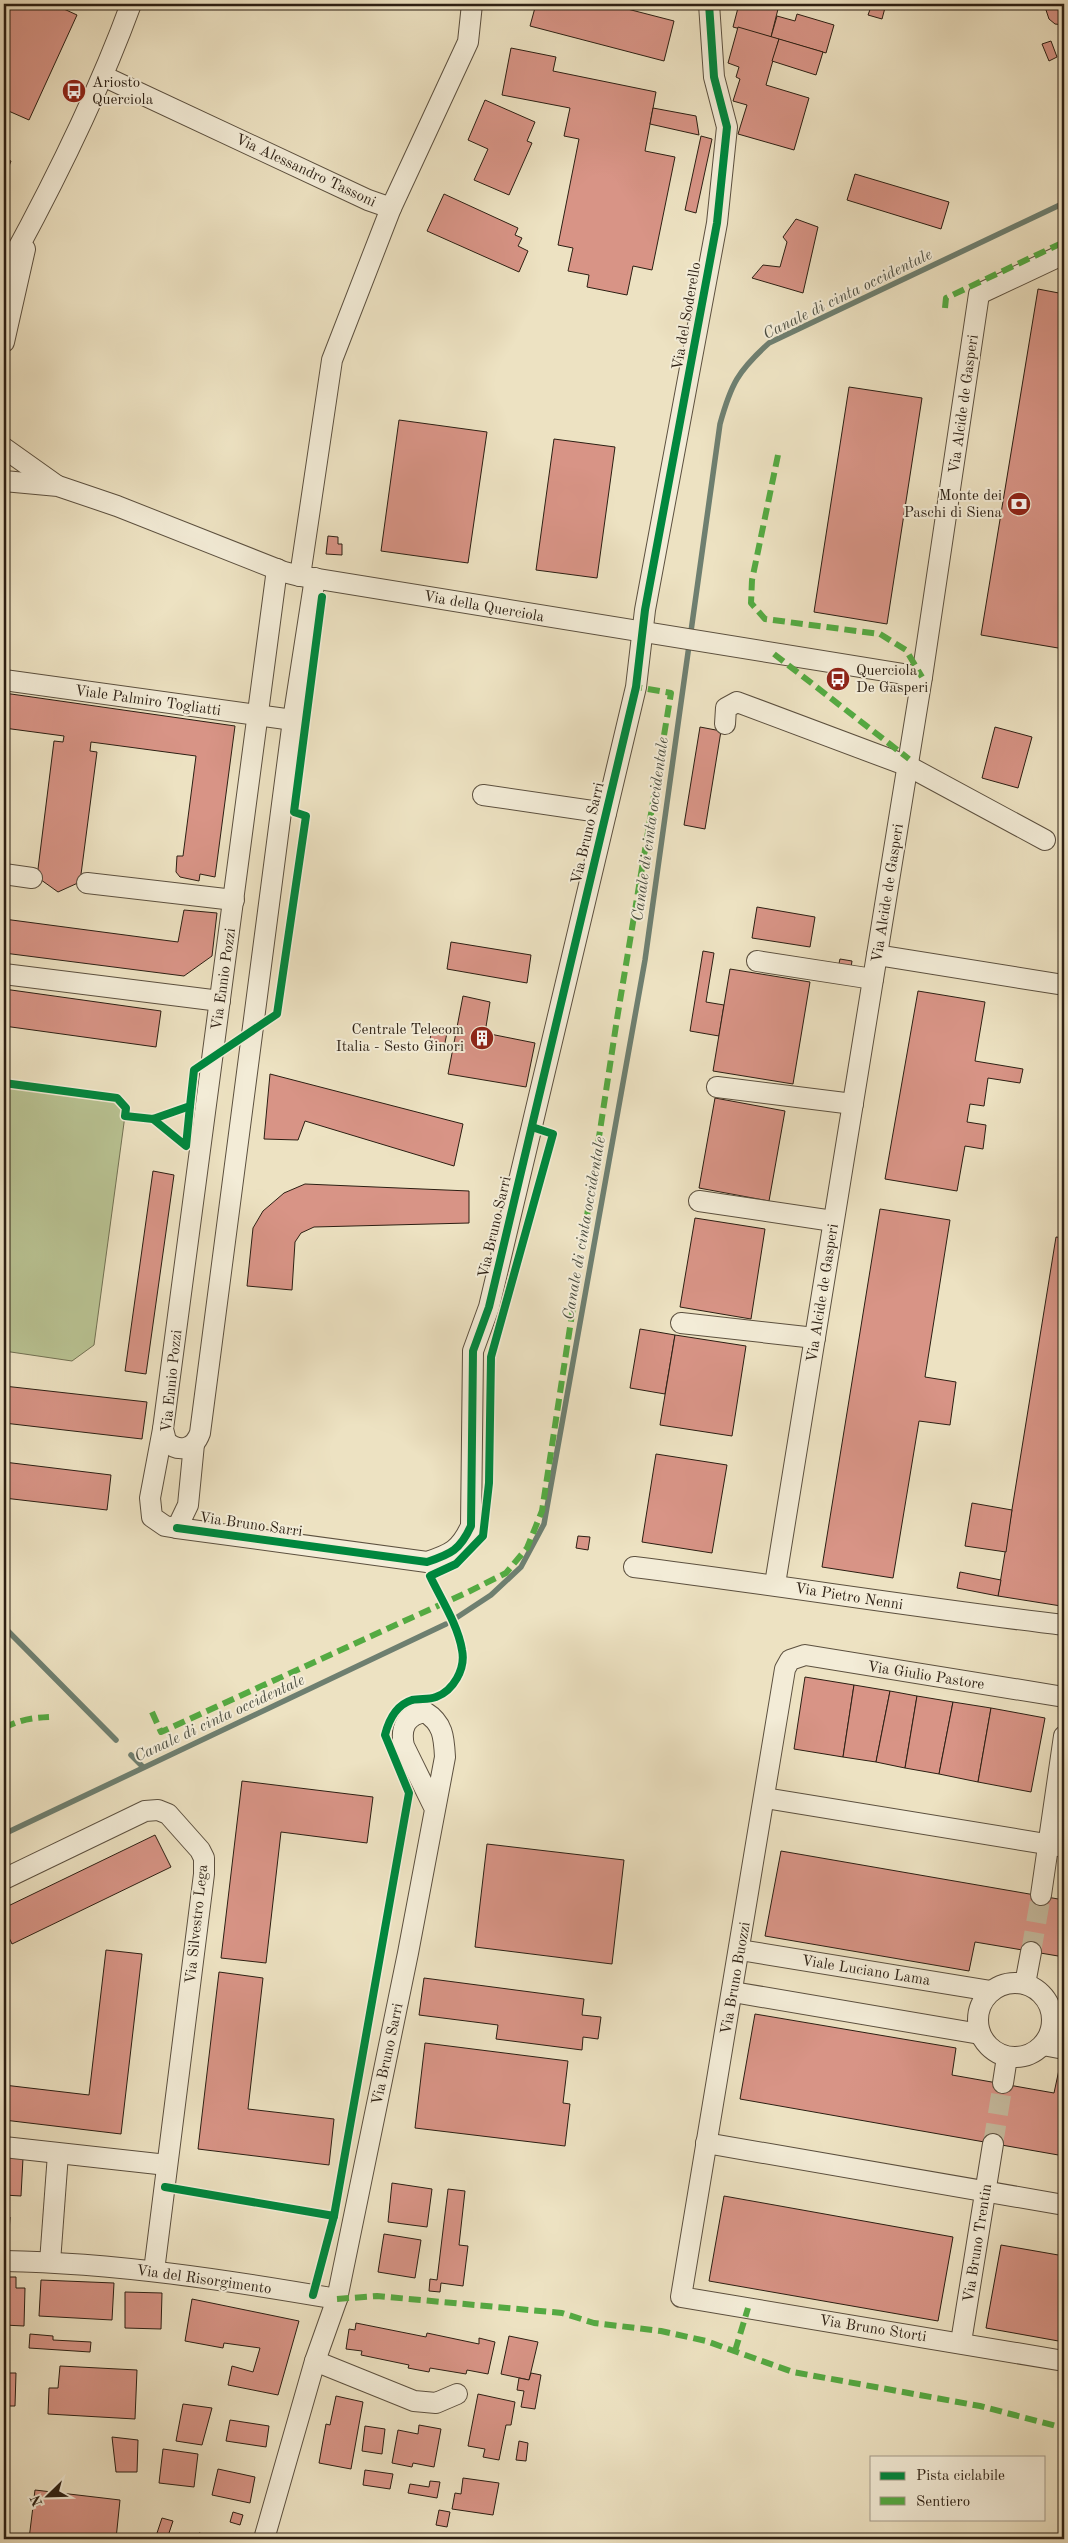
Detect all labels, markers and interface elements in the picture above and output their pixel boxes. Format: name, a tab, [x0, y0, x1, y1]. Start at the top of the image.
place label: Ariosto Querciola	[92, 76, 154, 108]
bus stop icon: Ariosto Querciola	[61, 78, 87, 104]
street label: Via Alessandro Tassoni	[233, 132, 378, 211]
water label: Canale di cinta occidentale	[761, 247, 935, 343]
street label: Via del Soderello	[671, 261, 704, 372]
street label: Via Alcide de Gasperi	[947, 334, 982, 475]
place label: Monte dei Paschi di Siena	[904, 489, 1003, 521]
bank icon: Monte dei Paschi di Siena	[1006, 491, 1032, 517]
street label: Via della Querciola	[422, 589, 546, 626]
place label: Querciola De Gasperi	[856, 664, 928, 696]
bus stop icon: Querciola De Gasperi	[825, 666, 851, 692]
street label: Viale Palmiro Togliatti	[74, 684, 222, 719]
water label: Canale di cinta occidentale	[630, 736, 672, 922]
street label: Via Bruno Sarri	[569, 781, 607, 886]
street label: Via Alcide de Gasperi	[870, 823, 907, 964]
street label: Via Ennio Pozzi	[210, 927, 239, 1031]
place label: Centrale Telecom Italia - Sesto Ginori	[336, 1023, 464, 1055]
building icon: Centrale Telecom Italia - Sesto Ginori	[469, 1025, 495, 1051]
water label: Canale di cinta occidentale	[561, 1135, 609, 1321]
street label: Via Bruno Sarri	[476, 1175, 514, 1280]
street label: Via Alcide de Gasperi	[805, 1223, 842, 1364]
street label: Via Ennio Pozzi	[160, 1329, 185, 1433]
street label: Via Bruno Sarri	[198, 1511, 303, 1540]
street label: Via Pietro Nenni	[794, 1582, 904, 1613]
street label: Via Giulio Pastore	[866, 1660, 985, 1693]
water label: Canale di cinta occidentale	[132, 1672, 308, 1765]
street label: Via Silvestro Lega	[184, 1863, 211, 1985]
street label: Via Bruno Buozzi	[719, 1921, 754, 2036]
street label: Viale Luciano Lama	[800, 1954, 932, 1989]
street label: Via Bruno Sarri	[370, 2002, 407, 2107]
street label: Via Bruno Trentin	[962, 2183, 995, 2304]
street label: Via del Risorgimento	[135, 2264, 272, 2297]
street label: Via Bruno Storti	[818, 2314, 927, 2345]
legend	[870, 2456, 1046, 2520]
text: Pista ciclabile	[916, 2469, 1005, 2484]
north arrow	[22, 2470, 72, 2520]
text: N	[28, 2493, 45, 2508]
text: Sentiero	[916, 2495, 970, 2510]

